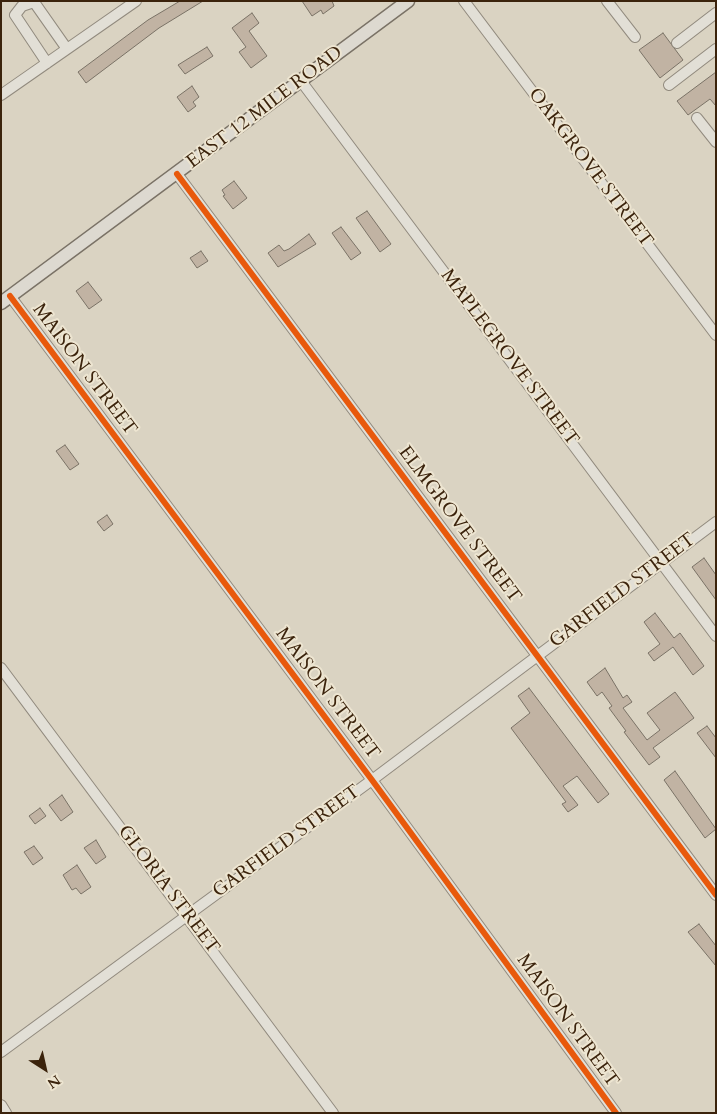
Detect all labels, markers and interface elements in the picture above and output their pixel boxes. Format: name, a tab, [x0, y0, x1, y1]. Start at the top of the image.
street label: EAST 12 MILE ROAD	[182, 42, 348, 174]
street label: OAKGROVE STREET	[523, 84, 657, 252]
street label: MAPLEGROVE STREET	[435, 265, 583, 451]
street label: MAISON STREET	[27, 300, 141, 440]
street label: ELMGROVE STREET	[393, 442, 525, 608]
street label: GARFIELD STREET	[546, 529, 700, 653]
street label: MAISON STREET	[270, 624, 384, 764]
street label: GARFIELD STREET	[209, 781, 365, 903]
street label: GLORIA STREET	[112, 821, 224, 959]
street label: MAISON STREET	[511, 950, 623, 1092]
north arrow	[20, 1044, 70, 1094]
text: N	[43, 1070, 64, 1093]

